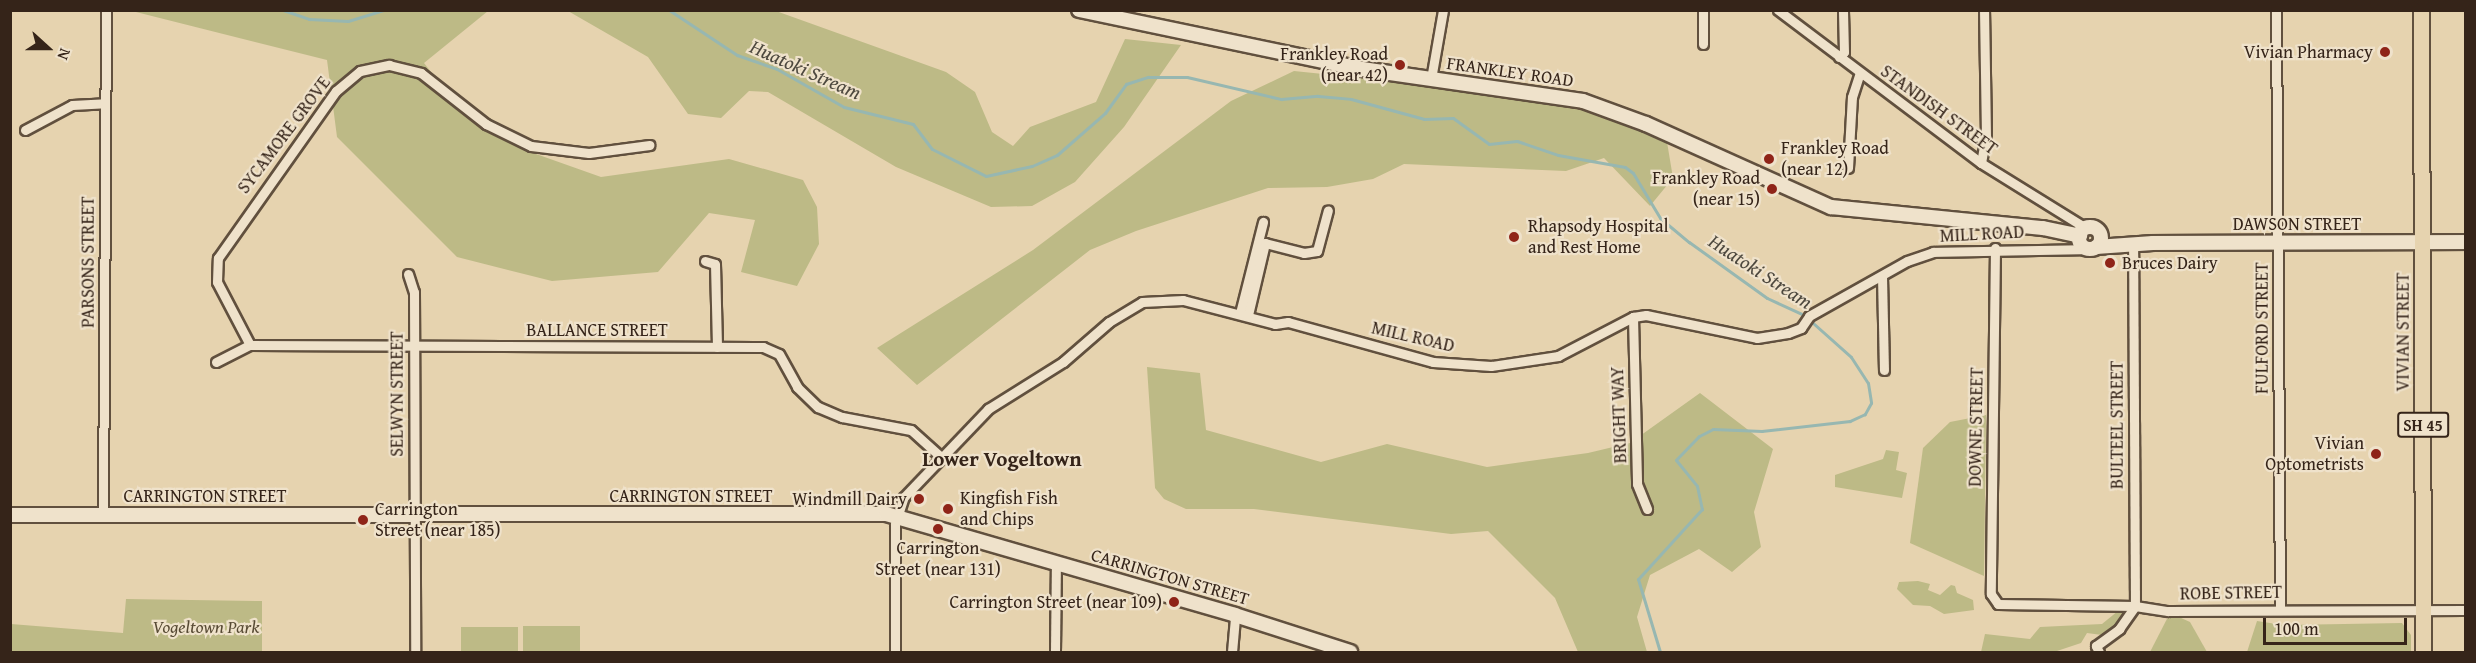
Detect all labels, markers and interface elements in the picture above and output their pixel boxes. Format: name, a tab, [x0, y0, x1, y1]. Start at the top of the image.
north arrow	[18, 18, 78, 78]
water label: Huatoki Stream	[747, 34, 865, 104]
place label: Vivian Pharmacy	[2244, 41, 2373, 63]
place label: Frankley Road (near 42)	[1280, 44, 1388, 86]
text: N	[52, 45, 78, 64]
marker: Vivian Pharmacy	[2378, 45, 2392, 59]
street label: FRANKLEY ROAD	[1445, 52, 1575, 92]
marker: Frankley Road (near 42)	[1393, 58, 1407, 72]
street label: STANDISH STREET	[1876, 60, 2002, 160]
street label: SYCAMORE GROVE	[233, 72, 335, 198]
place label: Frankley Road (near 12)	[1781, 138, 1889, 180]
marker: Frankley Road (near 12)	[1762, 152, 1776, 166]
place label: Frankley Road (near 15)	[1652, 168, 1760, 210]
marker: Frankley Road (near 15)	[1765, 182, 1779, 196]
street label: PARSONS STREET	[77, 196, 99, 328]
street label: DAWSON STREET	[2233, 213, 2361, 235]
place label: Rhapsody Hospital and Rest Home	[1528, 216, 1669, 258]
street label: MILL ROAD	[1939, 221, 2025, 247]
marker: Rhapsody Hospital and Rest Home	[1505, 228, 1523, 246]
water label: Huatoki Stream	[1704, 228, 1818, 314]
place label: Bruces Dairy	[2122, 252, 2218, 274]
marker: Bruces Dairy	[2103, 256, 2117, 270]
street label: FULFORD STREET	[2251, 262, 2273, 394]
street label: VIVIAN STREET	[2392, 273, 2414, 391]
street label: MILL ROAD	[1369, 317, 1457, 357]
street label: BALLANCE STREET	[526, 319, 668, 341]
street label: SELWYN STREET	[386, 331, 408, 457]
street label: BULTEEL STREET	[2106, 361, 2128, 489]
street label: BRIGHT WAY	[1607, 366, 1631, 464]
street label: DOWNE STREET	[1964, 367, 1988, 487]
road number: SH 45	[2396, 412, 2450, 438]
place label: Vivian Optometrists	[2265, 433, 2364, 476]
district label: Lower Vogeltown	[922, 446, 1082, 472]
marker: Vivian Optometrists	[2369, 447, 2383, 461]
street label: CARRINGTON STREET	[123, 485, 287, 507]
street label: CARRINGTON STREET	[609, 485, 773, 507]
place label: Windmill Dairy	[792, 488, 907, 510]
place label: Kingfish Fish and Chips	[960, 488, 1058, 530]
marker: Windmill Dairy	[912, 492, 926, 506]
place label: Carrington Street (near 185)	[375, 499, 501, 542]
marker: Kingfish Fish and Chips	[941, 502, 955, 516]
marker: Carrington Street (near 185)	[356, 513, 370, 527]
marker: Carrington Street (near 131)	[931, 522, 945, 536]
place label: Carrington Street (near 131)	[875, 538, 1001, 580]
street label: CARRINGTON STREET	[1089, 544, 1251, 610]
street label: ROBE STREET	[2180, 581, 2282, 605]
place label: Carrington Street (near 109)	[950, 591, 1162, 613]
marker: Carrington Street (near 109)	[1167, 595, 1181, 609]
scale bar	[2266, 606, 2410, 644]
text: 100 m	[2274, 615, 2319, 642]
park label: Vogeltown Park	[152, 616, 260, 638]

